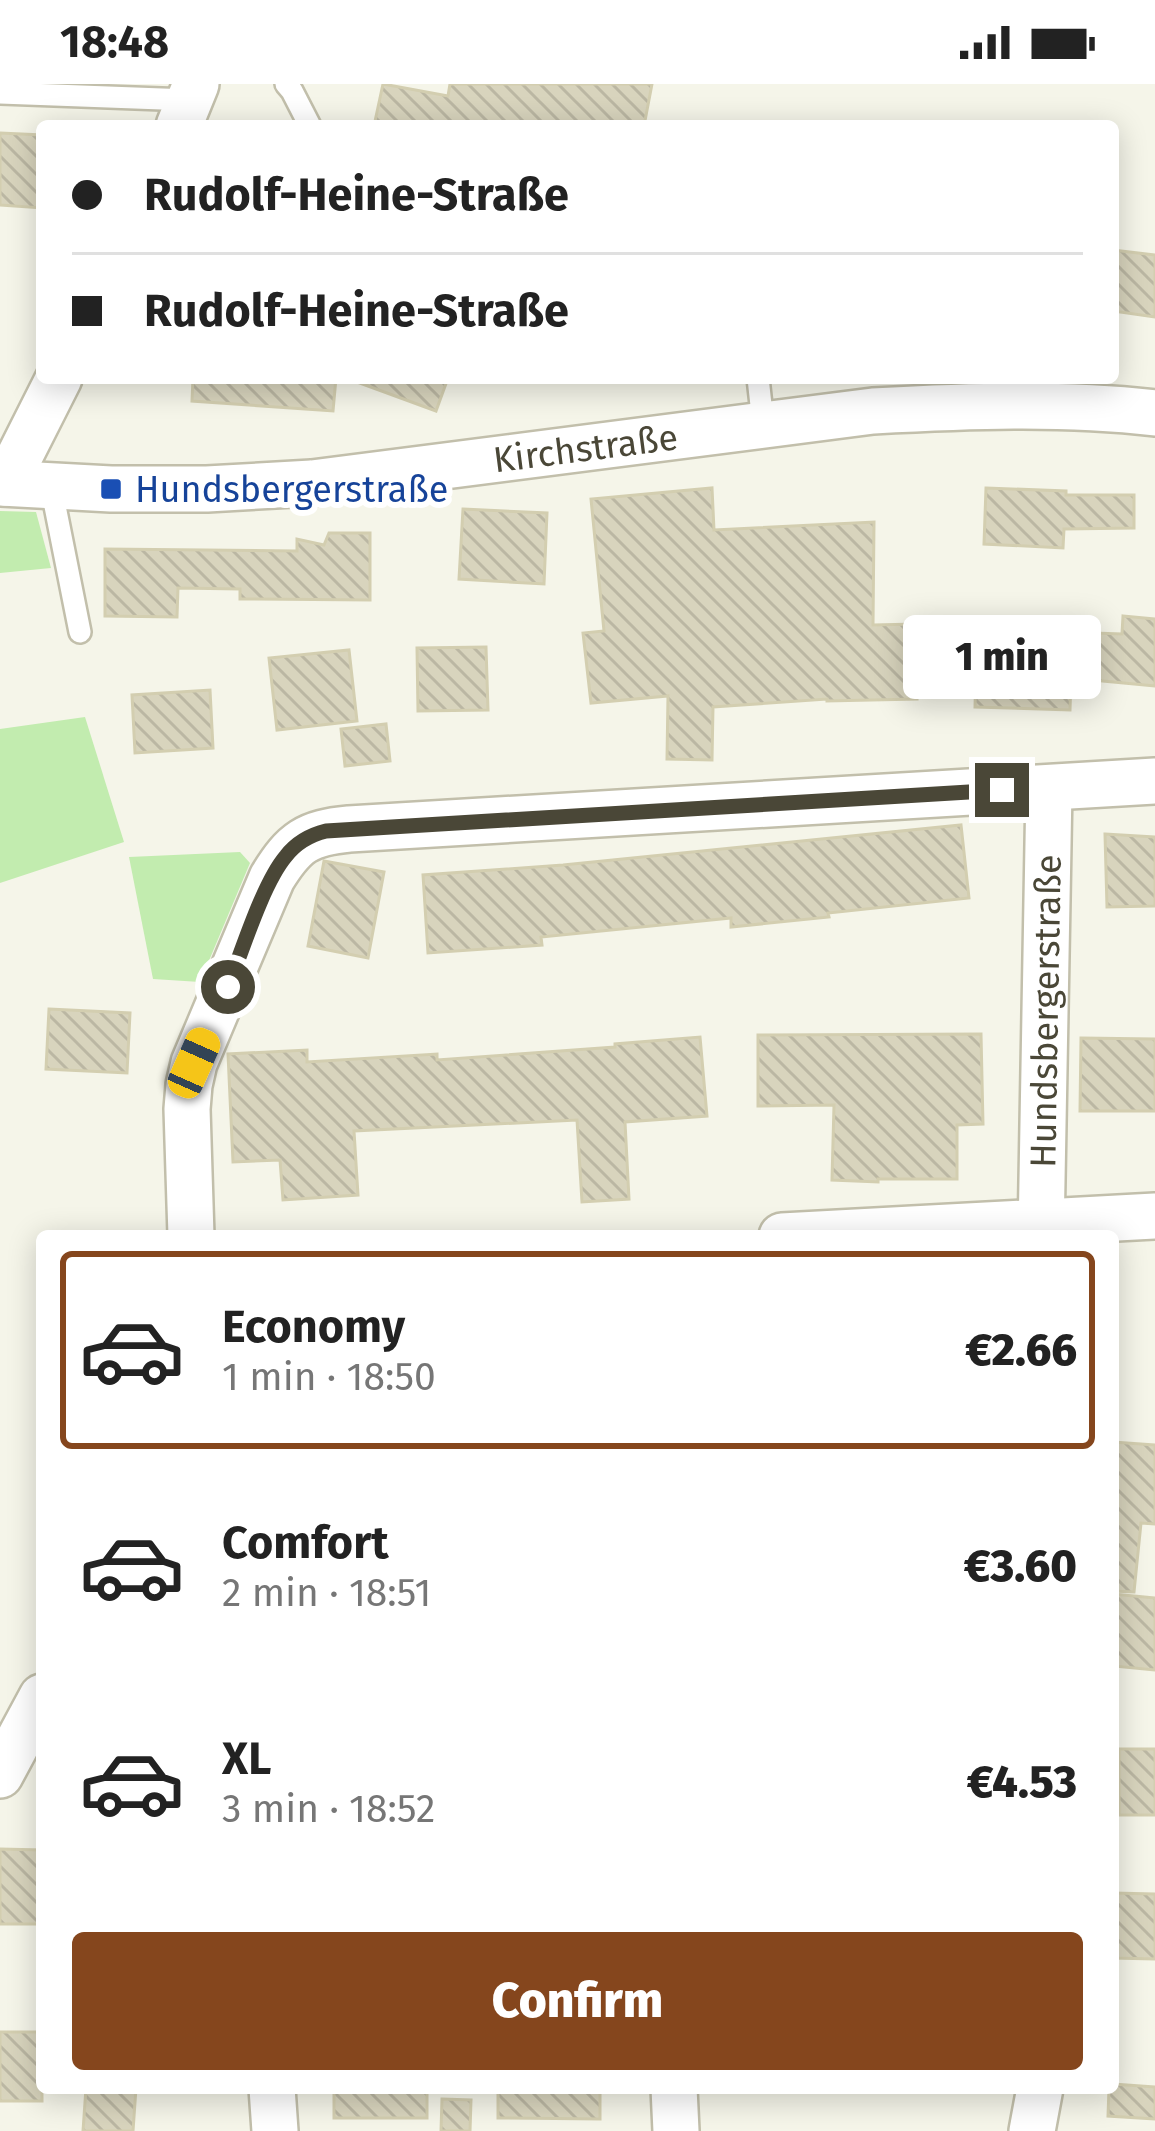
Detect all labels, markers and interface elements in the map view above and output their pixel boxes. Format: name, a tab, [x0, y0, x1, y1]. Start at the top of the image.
text: 18:48	[60, 15, 169, 69]
text: Rudolf-Heine-Straße	[144, 168, 569, 222]
text: Rudolf-Heine-Straße	[144, 284, 569, 338]
street label: Kirchstraße	[491, 415, 680, 483]
place label: Hundsbergerstraße	[135, 468, 448, 512]
marker: Hundsbergerstraße	[98, 476, 124, 502]
callout: 1 min	[903, 616, 1101, 700]
text: 1 min	[955, 634, 1049, 680]
route end	[975, 763, 1029, 817]
street label: Hundsbergerstraße	[1021, 854, 1071, 1168]
route start	[201, 960, 255, 1014]
car	[163, 1023, 225, 1103]
icon: car	[78, 1296, 186, 1404]
text: Economy	[222, 1300, 405, 1354]
text: €2.66	[965, 1323, 1077, 1377]
text: 1 min · 18:50	[222, 1354, 436, 1400]
icon: car	[78, 1512, 186, 1620]
text: Comfort	[222, 1516, 389, 1570]
text: €3.60	[964, 1539, 1077, 1593]
text: 2 min · 18:51	[222, 1570, 431, 1616]
icon: car	[78, 1728, 186, 1836]
text: XL	[222, 1732, 271, 1786]
text: €4.53	[967, 1755, 1077, 1809]
text: 3 min · 18:52	[222, 1786, 435, 1832]
button: Confirm	[72, 1932, 1083, 2070]

